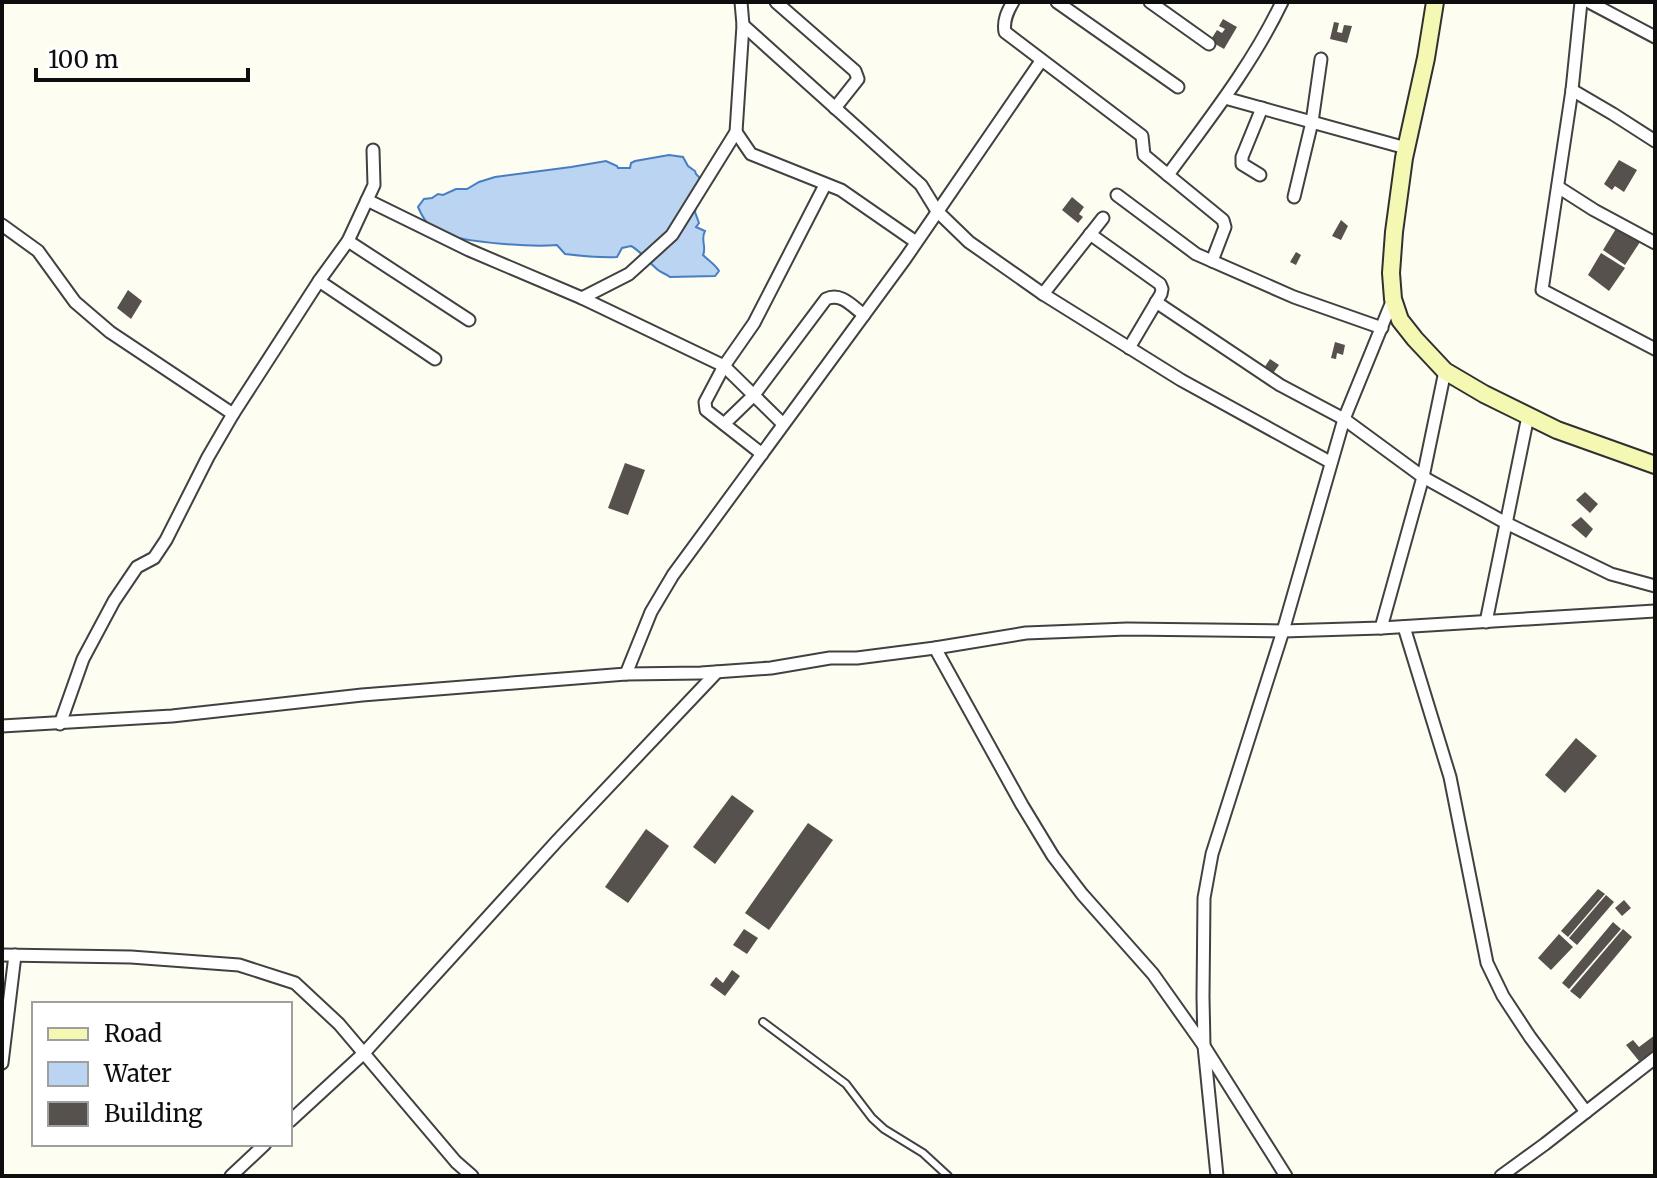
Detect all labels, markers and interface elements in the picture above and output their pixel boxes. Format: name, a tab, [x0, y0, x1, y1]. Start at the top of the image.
scale bar	[36, 32, 248, 82]
text: 100 m	[48, 44, 119, 75]
legend	[32, 1002, 292, 1146]
text: Road	[104, 1018, 162, 1049]
text: Water	[103, 1058, 172, 1089]
text: Building	[104, 1098, 203, 1129]

